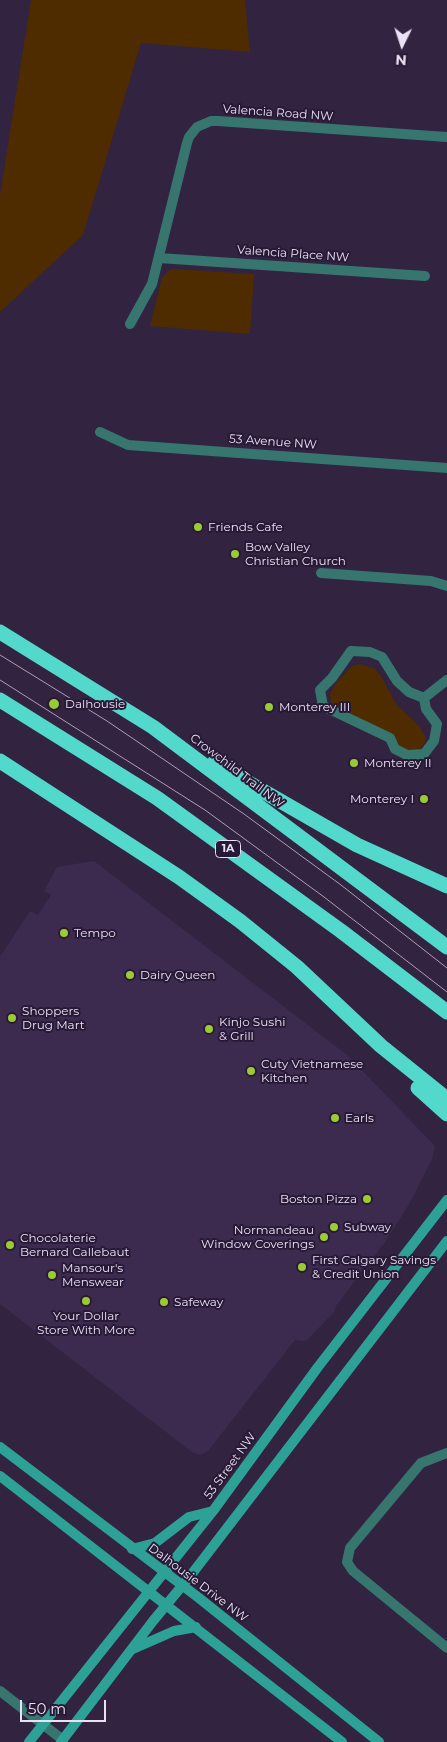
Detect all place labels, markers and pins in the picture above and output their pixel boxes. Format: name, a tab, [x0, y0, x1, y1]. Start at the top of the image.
place label: Friends Cafe	[208, 520, 283, 534]
marker: Friends Cafe	[192, 521, 204, 533]
place label: Bow Valley Christian Church	[245, 540, 346, 568]
marker: Bow Valley Christian Church	[229, 548, 241, 560]
marker: Dalhousie	[47, 697, 61, 711]
place label: Dalhousie	[65, 697, 125, 711]
place label: Monterey III	[279, 700, 350, 714]
marker: Monterey III	[263, 701, 275, 713]
place label: Monterey II	[364, 756, 432, 770]
marker: Monterey II	[348, 757, 360, 769]
place label: Monterey I	[350, 792, 414, 806]
marker: Monterey I	[418, 793, 430, 805]
place label: Tempo	[74, 926, 116, 940]
marker: Tempo	[58, 927, 70, 939]
place label: Dairy Queen	[140, 968, 215, 982]
marker: Dairy Queen	[124, 969, 136, 981]
place label: Shoppers Drug Mart	[22, 1004, 85, 1032]
marker: Shoppers Drug Mart	[6, 1012, 18, 1024]
place label: Kinjo Sushi & Grill	[219, 1015, 285, 1043]
marker: Kinjo Sushi & Grill	[203, 1023, 215, 1035]
place label: Cuty Vietnamese Kitchen	[261, 1057, 363, 1085]
marker: Cuty Vietnamese Kitchen	[245, 1065, 257, 1077]
place label: Earls	[345, 1111, 374, 1125]
marker: Earls	[329, 1112, 341, 1124]
place label: Boston Pizza	[280, 1192, 357, 1206]
marker: Boston Pizza	[361, 1193, 373, 1205]
place label: Subway	[344, 1220, 391, 1234]
marker: Subway	[328, 1221, 340, 1233]
place label: Normandeau Window Coverings	[201, 1223, 314, 1251]
place label: Chocolaterie Bernard Callebaut	[20, 1231, 129, 1259]
marker: Normandeau Window Coverings	[318, 1231, 330, 1243]
marker: Chocolaterie Bernard Callebaut	[4, 1239, 16, 1251]
place label: First Calgary Savings & Credit Union	[312, 1253, 436, 1281]
place label: Mansour's Menswear	[62, 1261, 124, 1289]
marker: First Calgary Savings & Credit Union	[296, 1261, 308, 1273]
marker: Mansour's Menswear	[46, 1269, 58, 1281]
marker: Your Dollar Store With More	[80, 1295, 92, 1307]
place label: Safeway	[174, 1295, 223, 1309]
marker: Safeway	[158, 1296, 170, 1308]
place label: Your Dollar Store With More	[37, 1309, 135, 1337]

